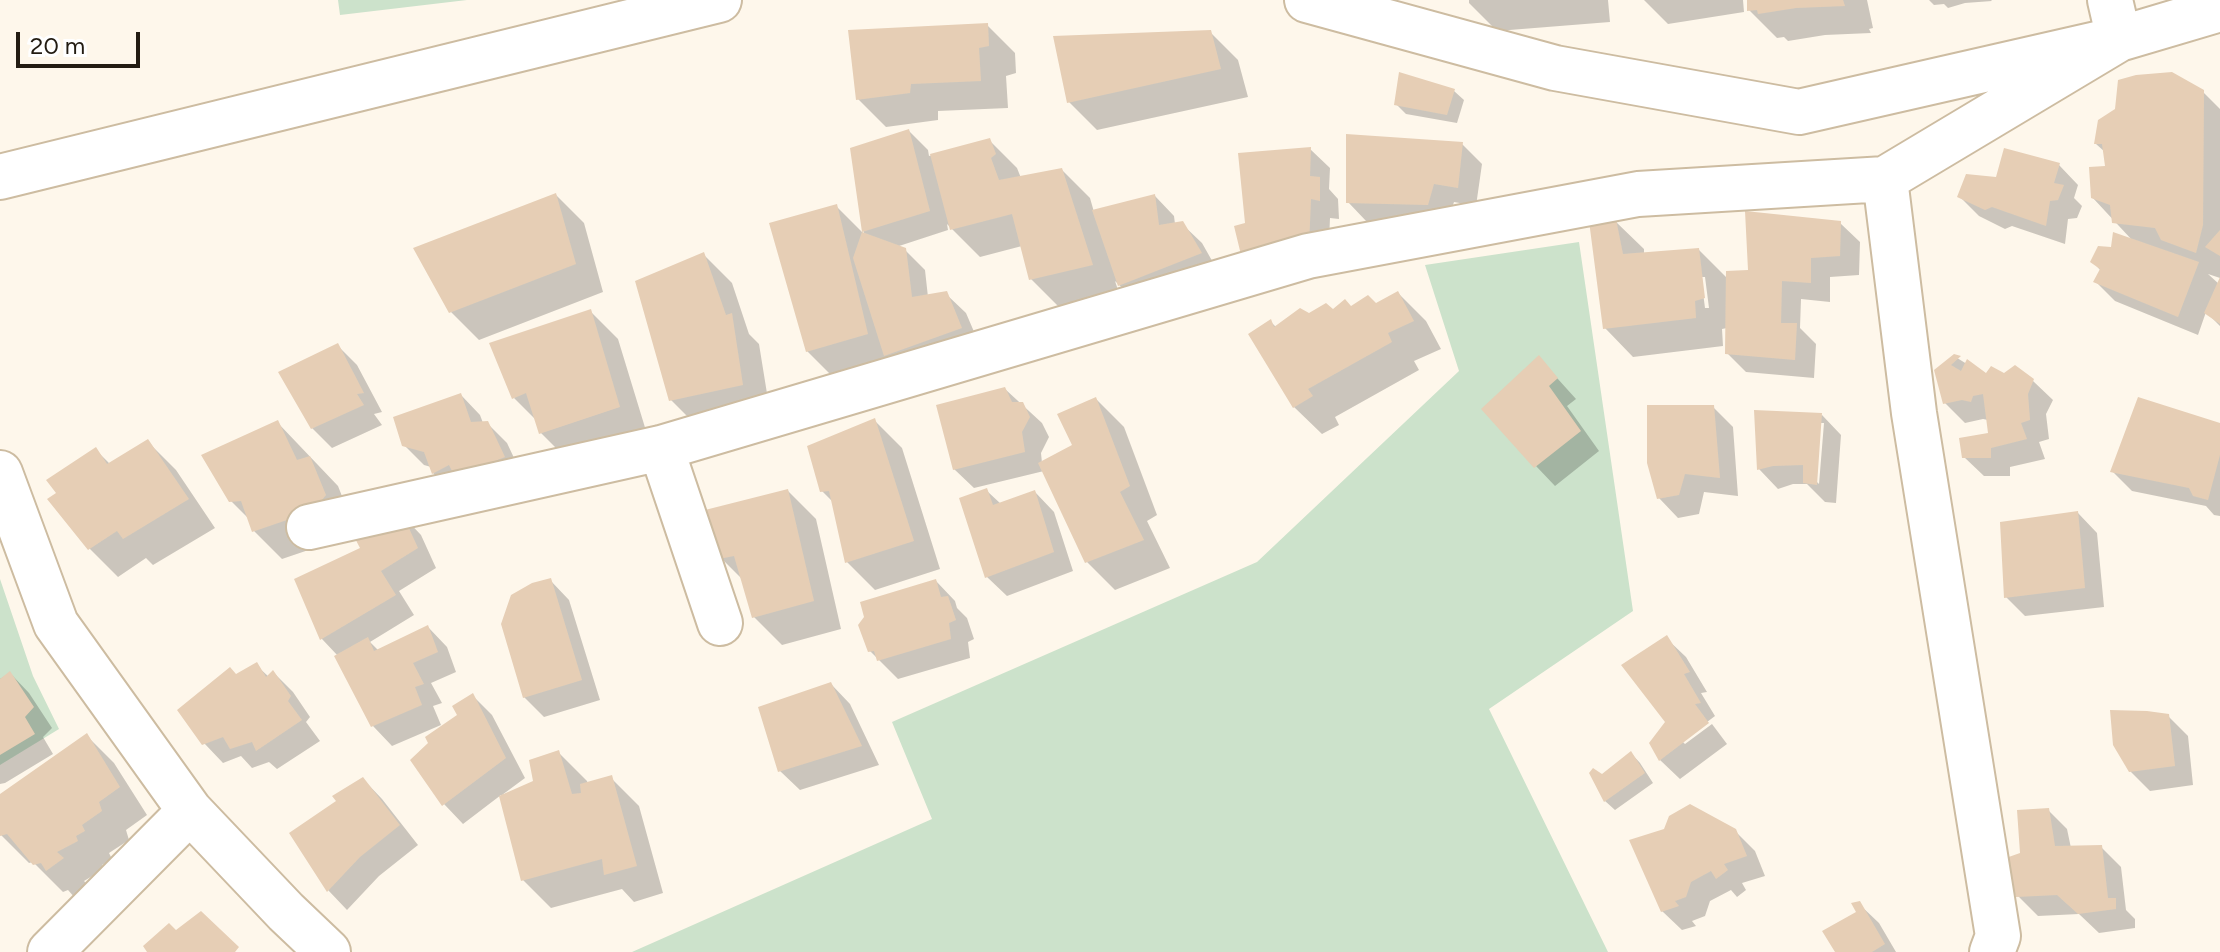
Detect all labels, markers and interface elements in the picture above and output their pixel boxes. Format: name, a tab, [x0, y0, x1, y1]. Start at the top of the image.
scale bar	[20, 16, 144, 66]
text: 20 m	[30, 31, 85, 60]

